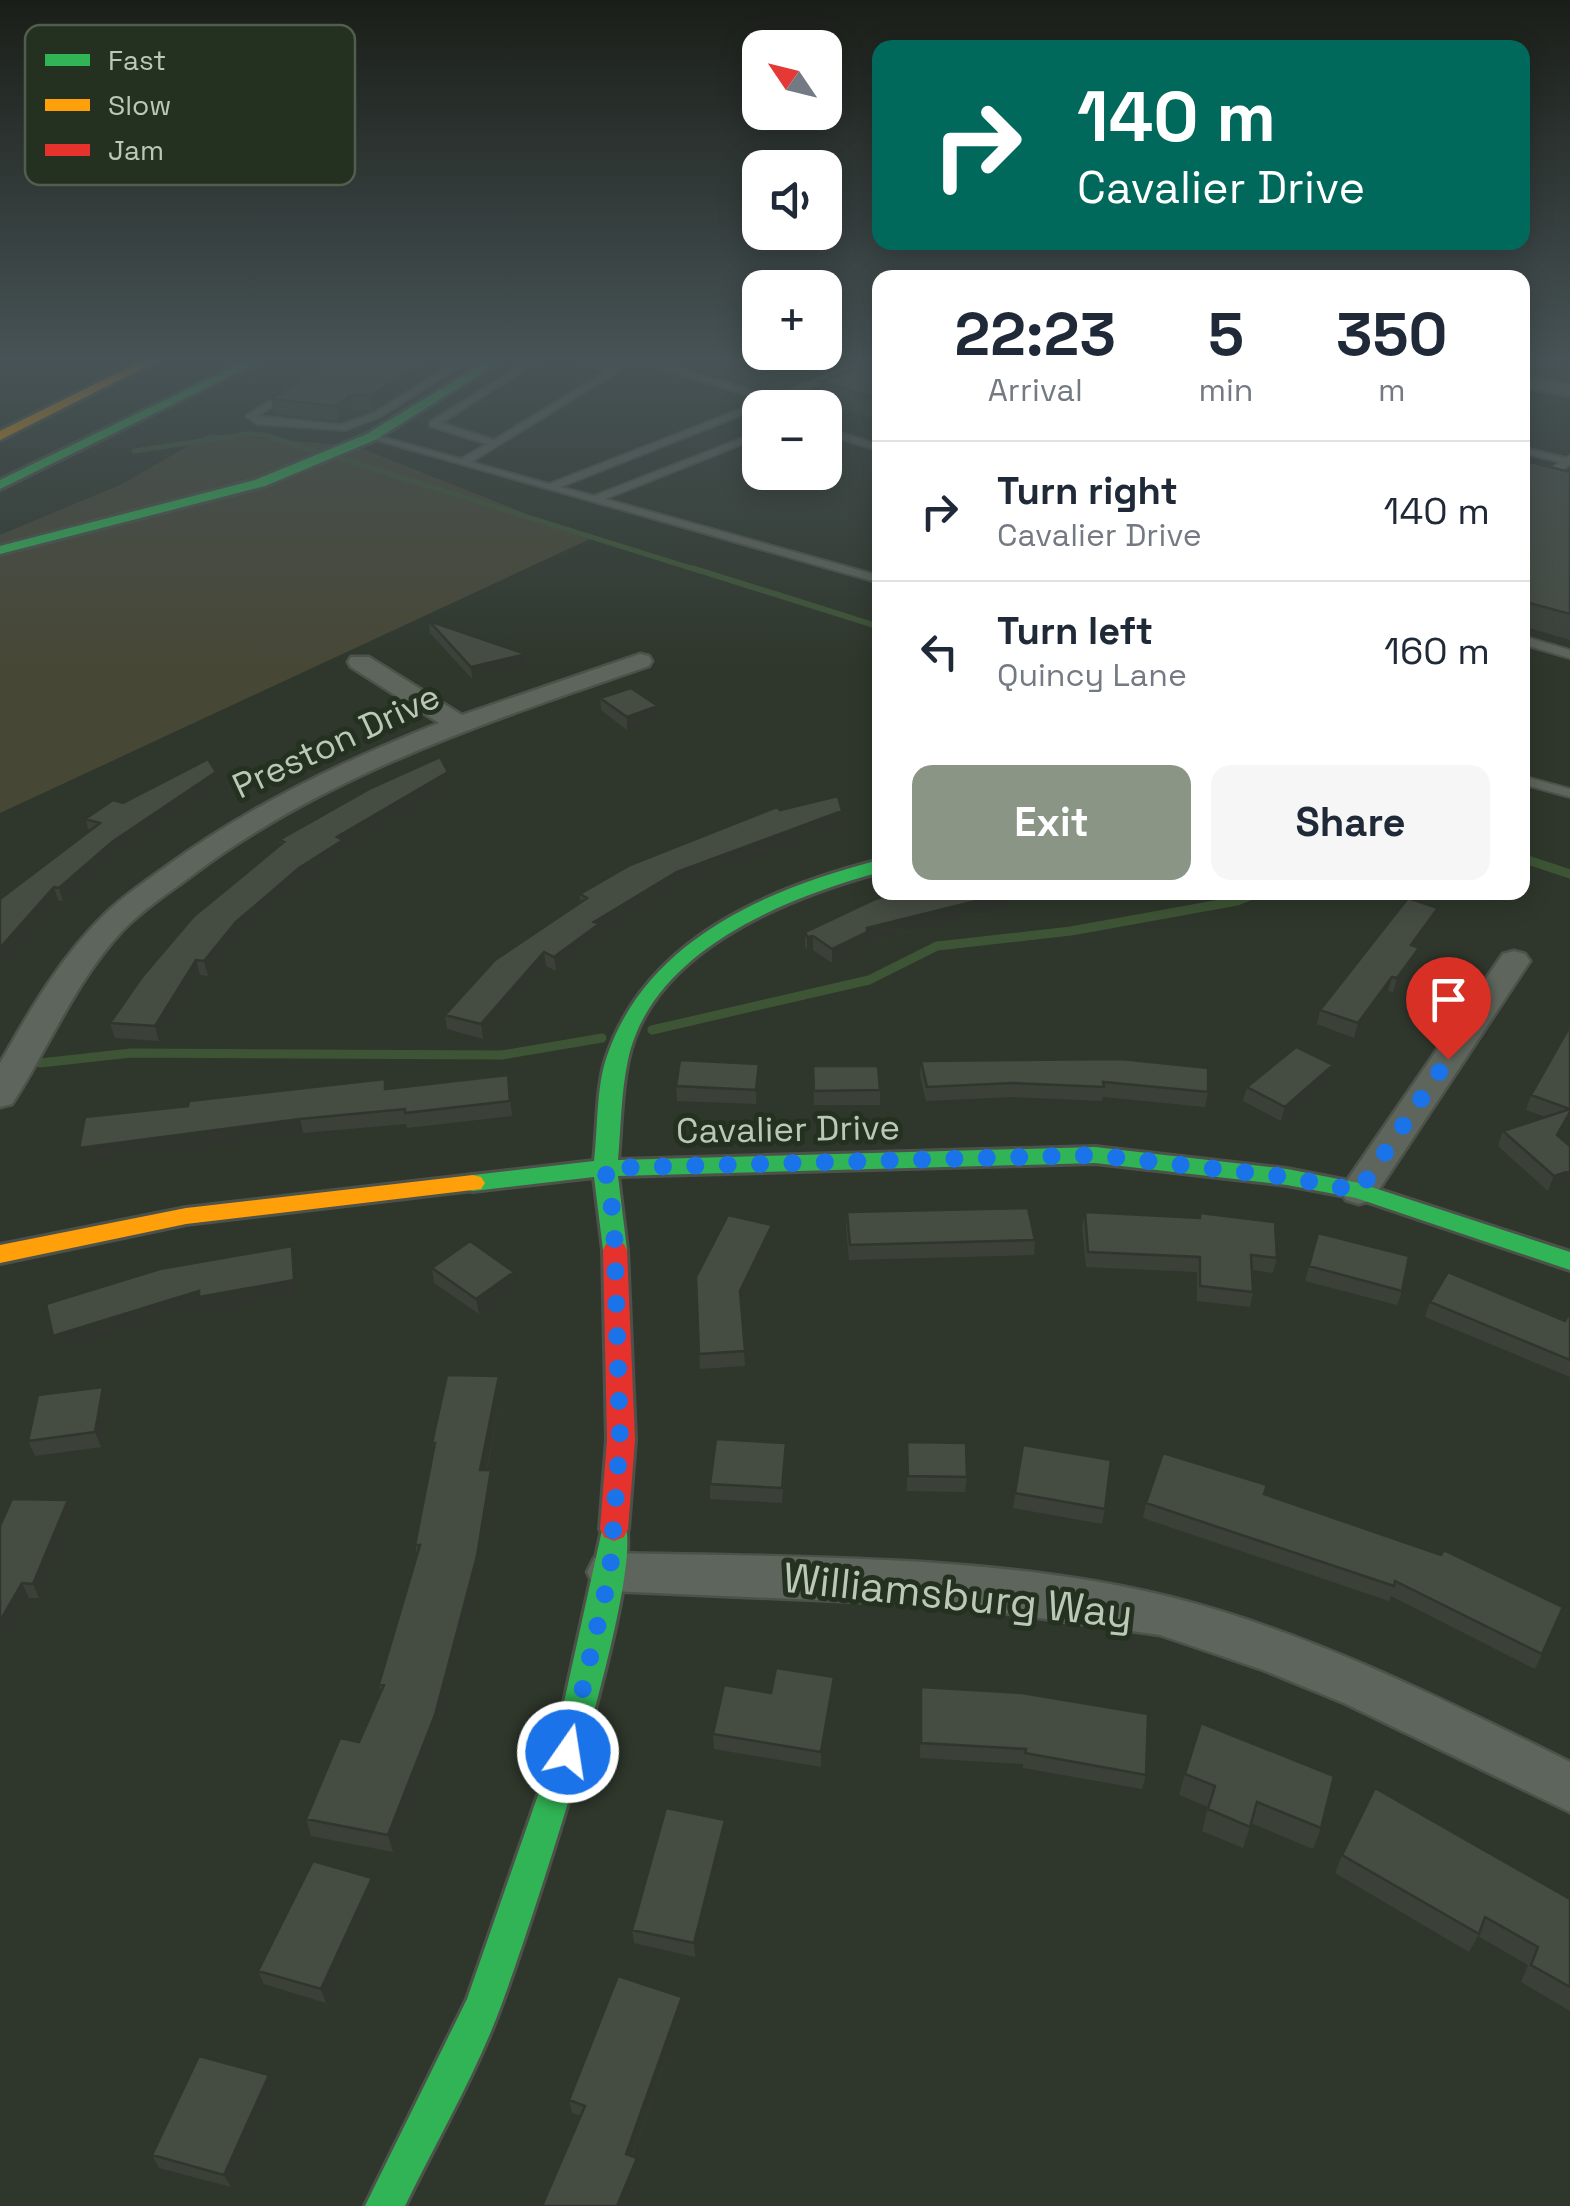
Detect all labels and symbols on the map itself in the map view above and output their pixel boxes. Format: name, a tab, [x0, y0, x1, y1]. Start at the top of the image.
legend	[25, 25, 355, 185]
north arrow	[742, 30, 842, 130]
text: Fast	[108, 42, 166, 78]
text: Slow	[108, 87, 171, 123]
text: Jam	[108, 132, 164, 168]
street label: Preston Drive	[225, 674, 447, 808]
pin	[1406, 957, 1491, 1060]
street label: Cavalier Drive	[676, 1105, 900, 1153]
street label: Williamsburg Way	[781, 1551, 1135, 1640]
position arrow	[516, 1700, 620, 1804]

